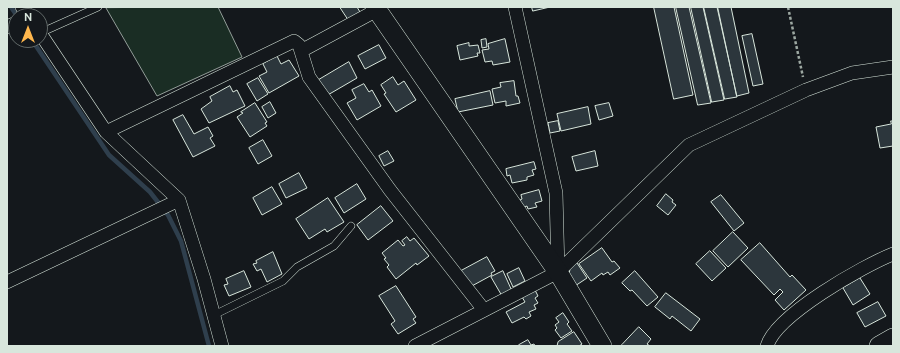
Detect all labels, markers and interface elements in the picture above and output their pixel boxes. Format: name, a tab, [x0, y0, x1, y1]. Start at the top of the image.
north arrow	[8, 8, 48, 48]
text: N	[24, 11, 32, 23]

